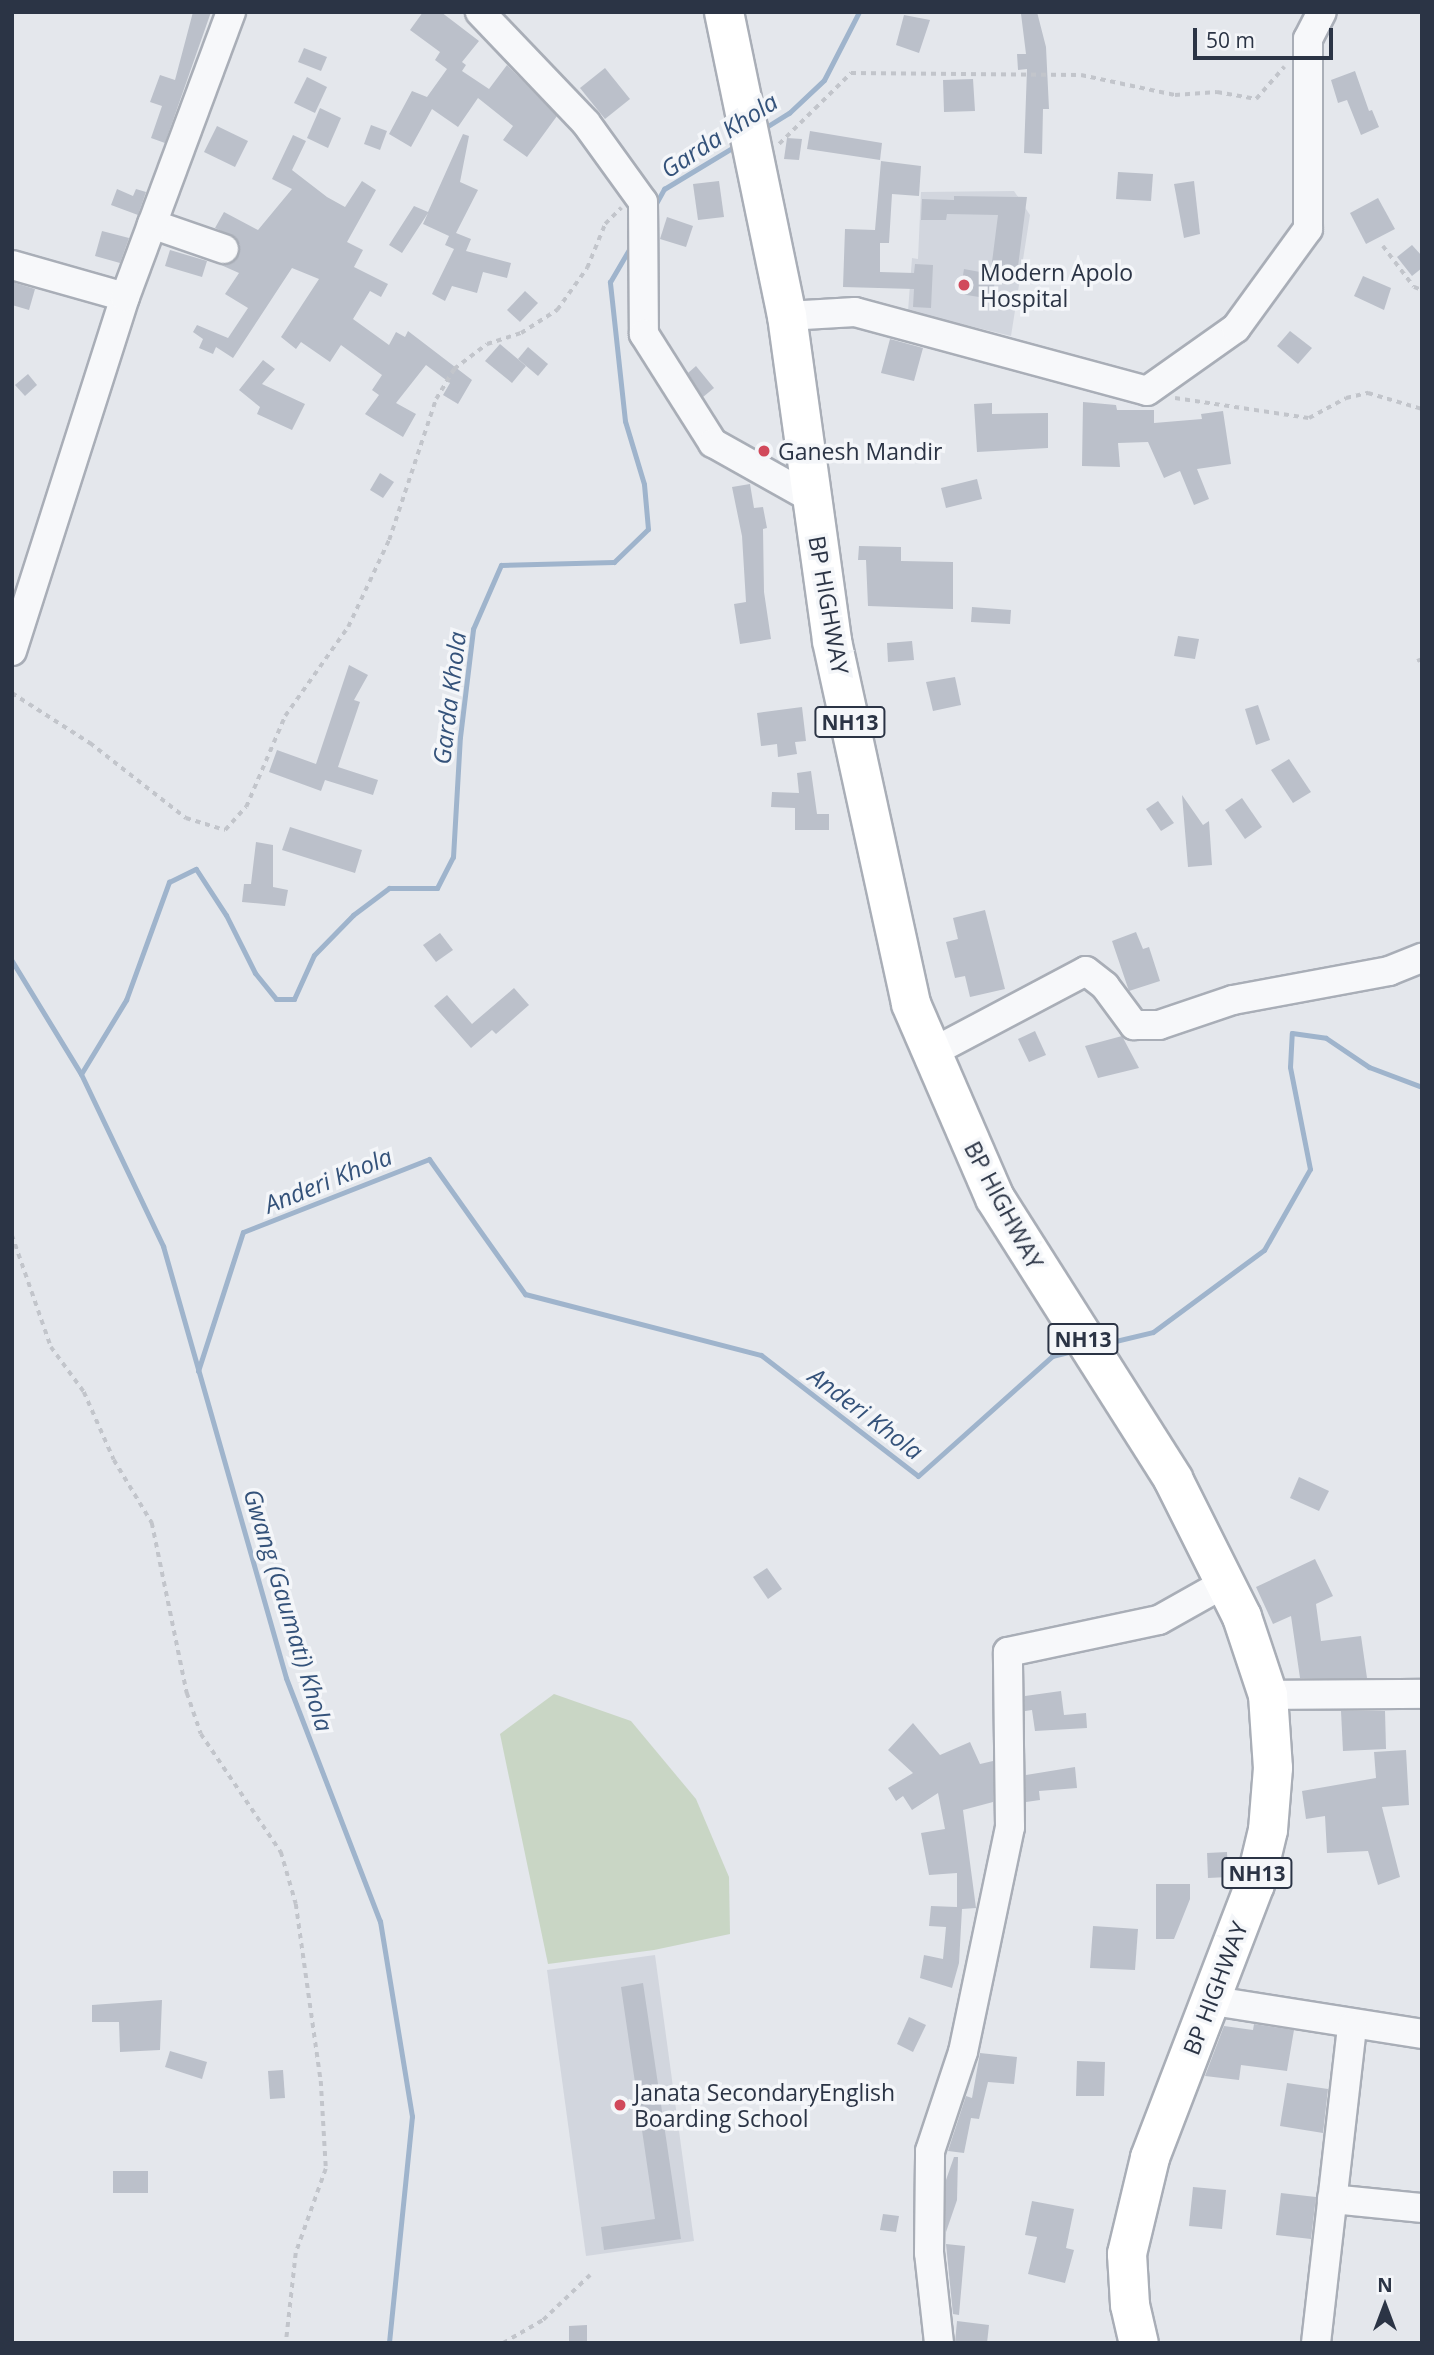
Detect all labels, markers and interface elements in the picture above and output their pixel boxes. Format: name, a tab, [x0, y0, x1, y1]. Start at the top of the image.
scale bar	[1196, 14, 1336, 58]
text: 50 m	[1206, 26, 1255, 54]
water label: Garda Khola	[655, 87, 783, 183]
place label: Modern Apolo Hospital	[980, 258, 1133, 312]
marker: Modern Apolo Hospital	[954, 275, 974, 295]
place label: Ganesh Mandir	[778, 437, 942, 465]
marker: Ganesh Mandir	[756, 443, 772, 459]
street label: BP HIGHWAY	[803, 533, 855, 677]
water label: Garda Khola	[427, 630, 471, 766]
road number: NH13	[813, 704, 887, 740]
street label: BP HIGHWAY	[959, 1137, 1049, 1273]
water label: Anderi Khola	[260, 1141, 396, 1219]
road number: NH13	[1046, 1322, 1120, 1356]
water label: Anderi Khola	[803, 1361, 929, 1465]
water label: Gwang (Gaumati) Khola	[238, 1485, 340, 1735]
road number: NH13	[1220, 1856, 1294, 1890]
street label: BP HIGHWAY	[1177, 1918, 1253, 2058]
place label: Janata SecondaryEnglish Boarding School	[634, 2078, 895, 2132]
marker: Janata SecondaryEnglish Boarding School	[612, 2097, 628, 2113]
north arrow	[1350, 2271, 1420, 2341]
text: N	[1377, 2272, 1393, 2298]

